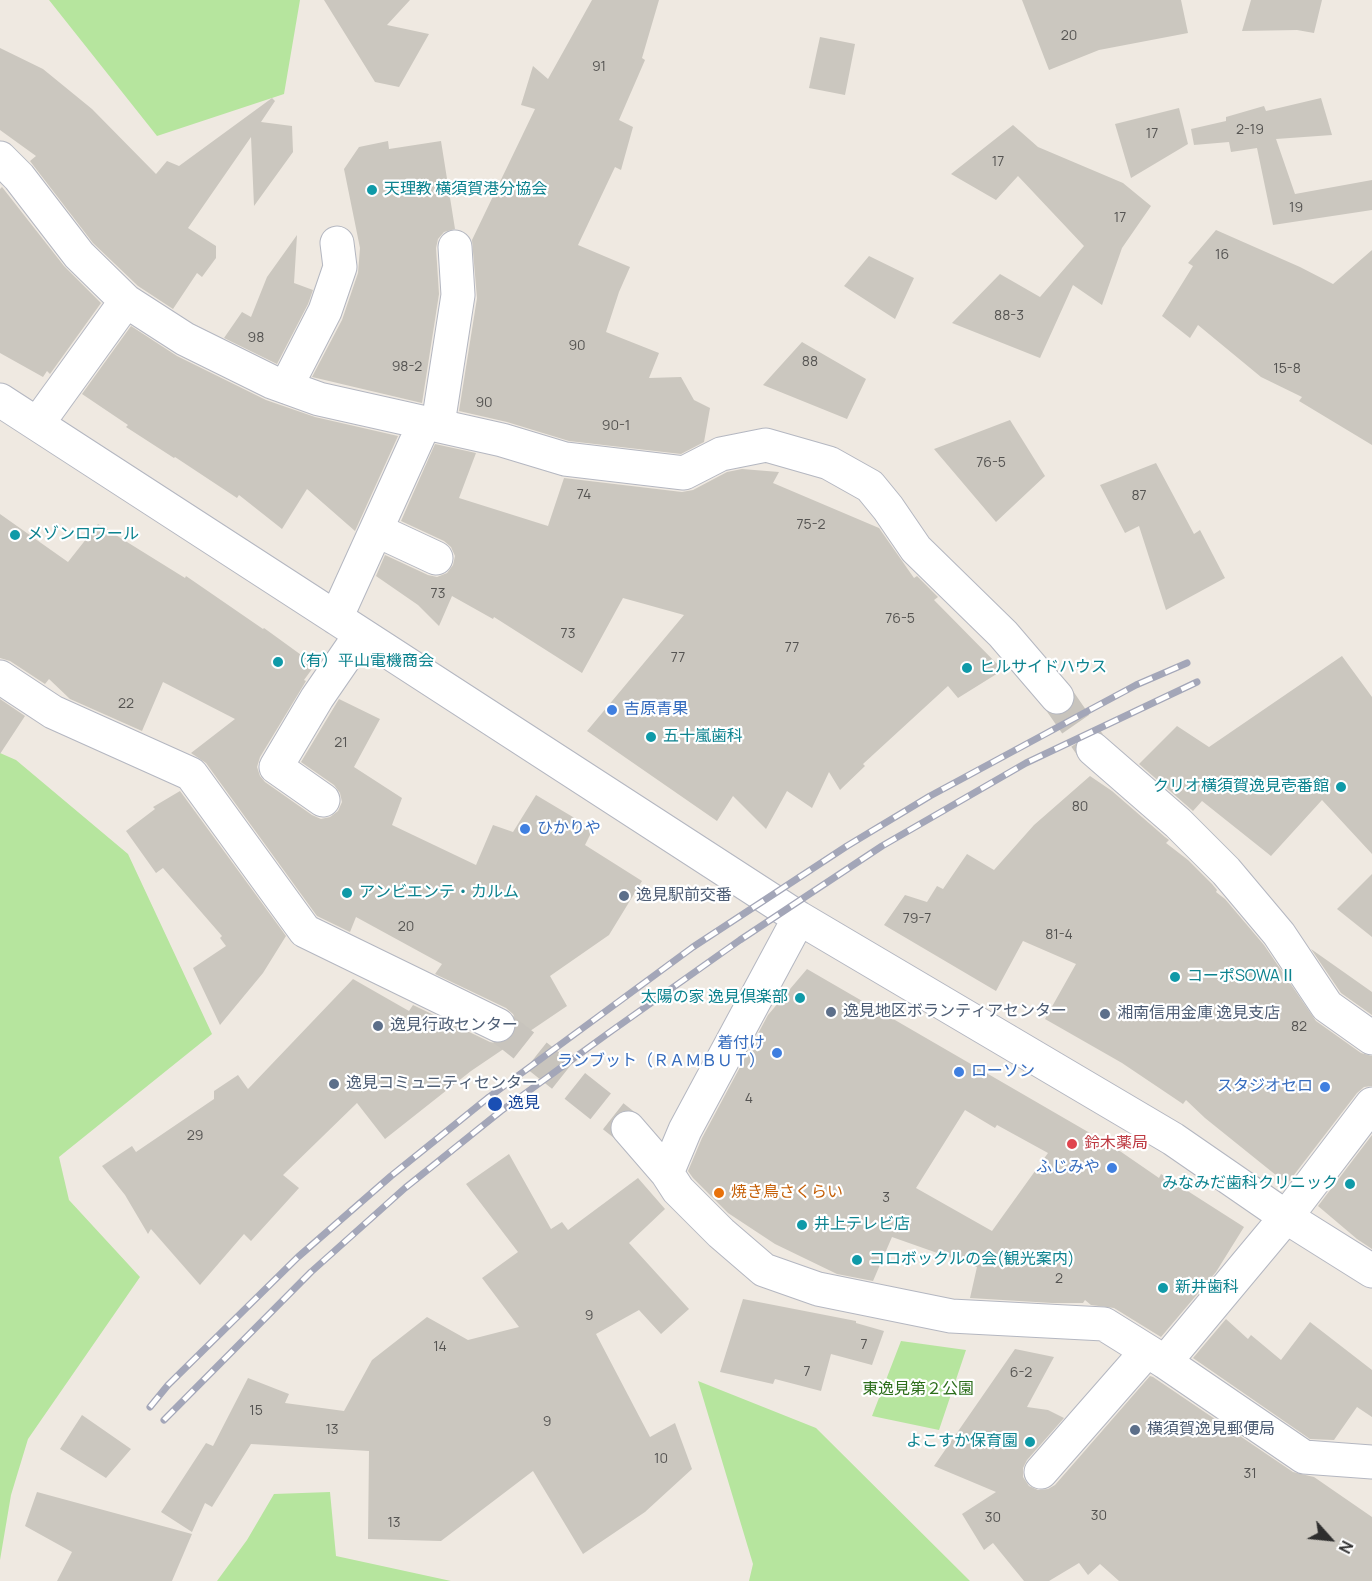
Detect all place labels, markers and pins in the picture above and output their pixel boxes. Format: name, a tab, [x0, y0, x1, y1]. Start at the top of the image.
place label: 天理教 横須賀港分協会	[384, 180, 547, 200]
marker: 天理教 横須賀港分協会	[365, 183, 379, 197]
place label: メゾンロワール	[27, 525, 139, 545]
marker: メゾンロワール	[8, 528, 22, 542]
place label: （有）平山電機商会	[290, 652, 434, 672]
marker: （有）平山電機商会	[271, 655, 285, 669]
place label: ヒルサイドハウス	[979, 658, 1107, 678]
marker: ヒルサイドハウス	[960, 661, 974, 675]
place label: 吉原青果	[624, 700, 688, 720]
marker: 吉原青果	[605, 703, 619, 717]
place label: 五十嵐歯科	[663, 727, 743, 747]
marker: 五十嵐歯科	[644, 730, 658, 744]
place label: クリオ横須賀逸見壱番館	[1153, 777, 1329, 797]
marker: クリオ横須賀逸見壱番館	[1334, 780, 1348, 794]
place label: ひかりや	[537, 819, 601, 839]
marker: ひかりや	[518, 822, 532, 836]
place label: アンビエンテ・カルム	[359, 883, 519, 903]
marker: アンビエンテ・カルム	[340, 886, 354, 900]
place label: 逸見駅前交番	[636, 886, 732, 906]
marker: 逸見駅前交番	[617, 889, 631, 903]
place label: コーポSOWAⅡ	[1187, 967, 1296, 987]
marker: コーポSOWAⅡ	[1168, 970, 1182, 984]
place label: 太陽の家 逸見倶楽部	[641, 988, 788, 1008]
marker: 太陽の家 逸見倶楽部	[793, 991, 807, 1005]
place label: 逸見地区ボランティアセンター	[843, 1002, 1067, 1022]
place label: 湘南信用金庫 逸見支店	[1117, 1004, 1280, 1024]
marker: 逸見地区ボランティアセンター	[824, 1005, 838, 1019]
marker: 湘南信用金庫 逸見支店	[1098, 1007, 1112, 1021]
place label: 逸見行政センター	[390, 1016, 518, 1036]
marker: 逸見行政センター	[371, 1019, 385, 1033]
place label: 着付け ランブット（ＲＡＭＢＵＴ）	[557, 1034, 765, 1072]
marker: 着付け ランブット（ＲＡＭＢＵＴ）	[770, 1046, 784, 1060]
place label: ローソン	[971, 1062, 1035, 1082]
marker: ローソン	[952, 1065, 966, 1079]
place label: 逸見コミュニティセンター	[346, 1074, 538, 1094]
marker: 逸見コミュニティセンター	[327, 1077, 341, 1091]
place label: スタジオセロ	[1217, 1077, 1313, 1097]
marker: スタジオセロ	[1318, 1080, 1332, 1094]
place label: 逸見	[508, 1094, 540, 1114]
marker: 逸見	[486, 1095, 504, 1113]
place label: 鈴木薬局	[1084, 1134, 1148, 1154]
marker: 鈴木薬局	[1065, 1137, 1079, 1151]
place label: ふじみや	[1036, 1158, 1100, 1178]
marker: ふじみや	[1105, 1161, 1119, 1175]
place label: みなみだ歯科クリニック	[1162, 1174, 1338, 1194]
marker: みなみだ歯科クリニック	[1343, 1177, 1357, 1191]
place label: 焼き鳥さくらい	[731, 1183, 843, 1203]
marker: 焼き鳥さくらい	[712, 1186, 726, 1200]
place label: 井上テレビ店	[814, 1215, 910, 1235]
marker: 井上テレビ店	[795, 1218, 809, 1232]
place label: コロボックルの会(観光案内)	[869, 1250, 1075, 1270]
marker: コロボックルの会(観光案内)	[850, 1253, 864, 1267]
place label: 新井歯科	[1175, 1278, 1239, 1298]
marker: 新井歯科	[1156, 1281, 1170, 1295]
place label: 横須賀逸見郵便局	[1147, 1420, 1275, 1440]
marker: 横須賀逸見郵便局	[1128, 1423, 1142, 1437]
place label: よこすか保育園	[906, 1432, 1018, 1452]
marker: よこすか保育園	[1023, 1435, 1037, 1449]

